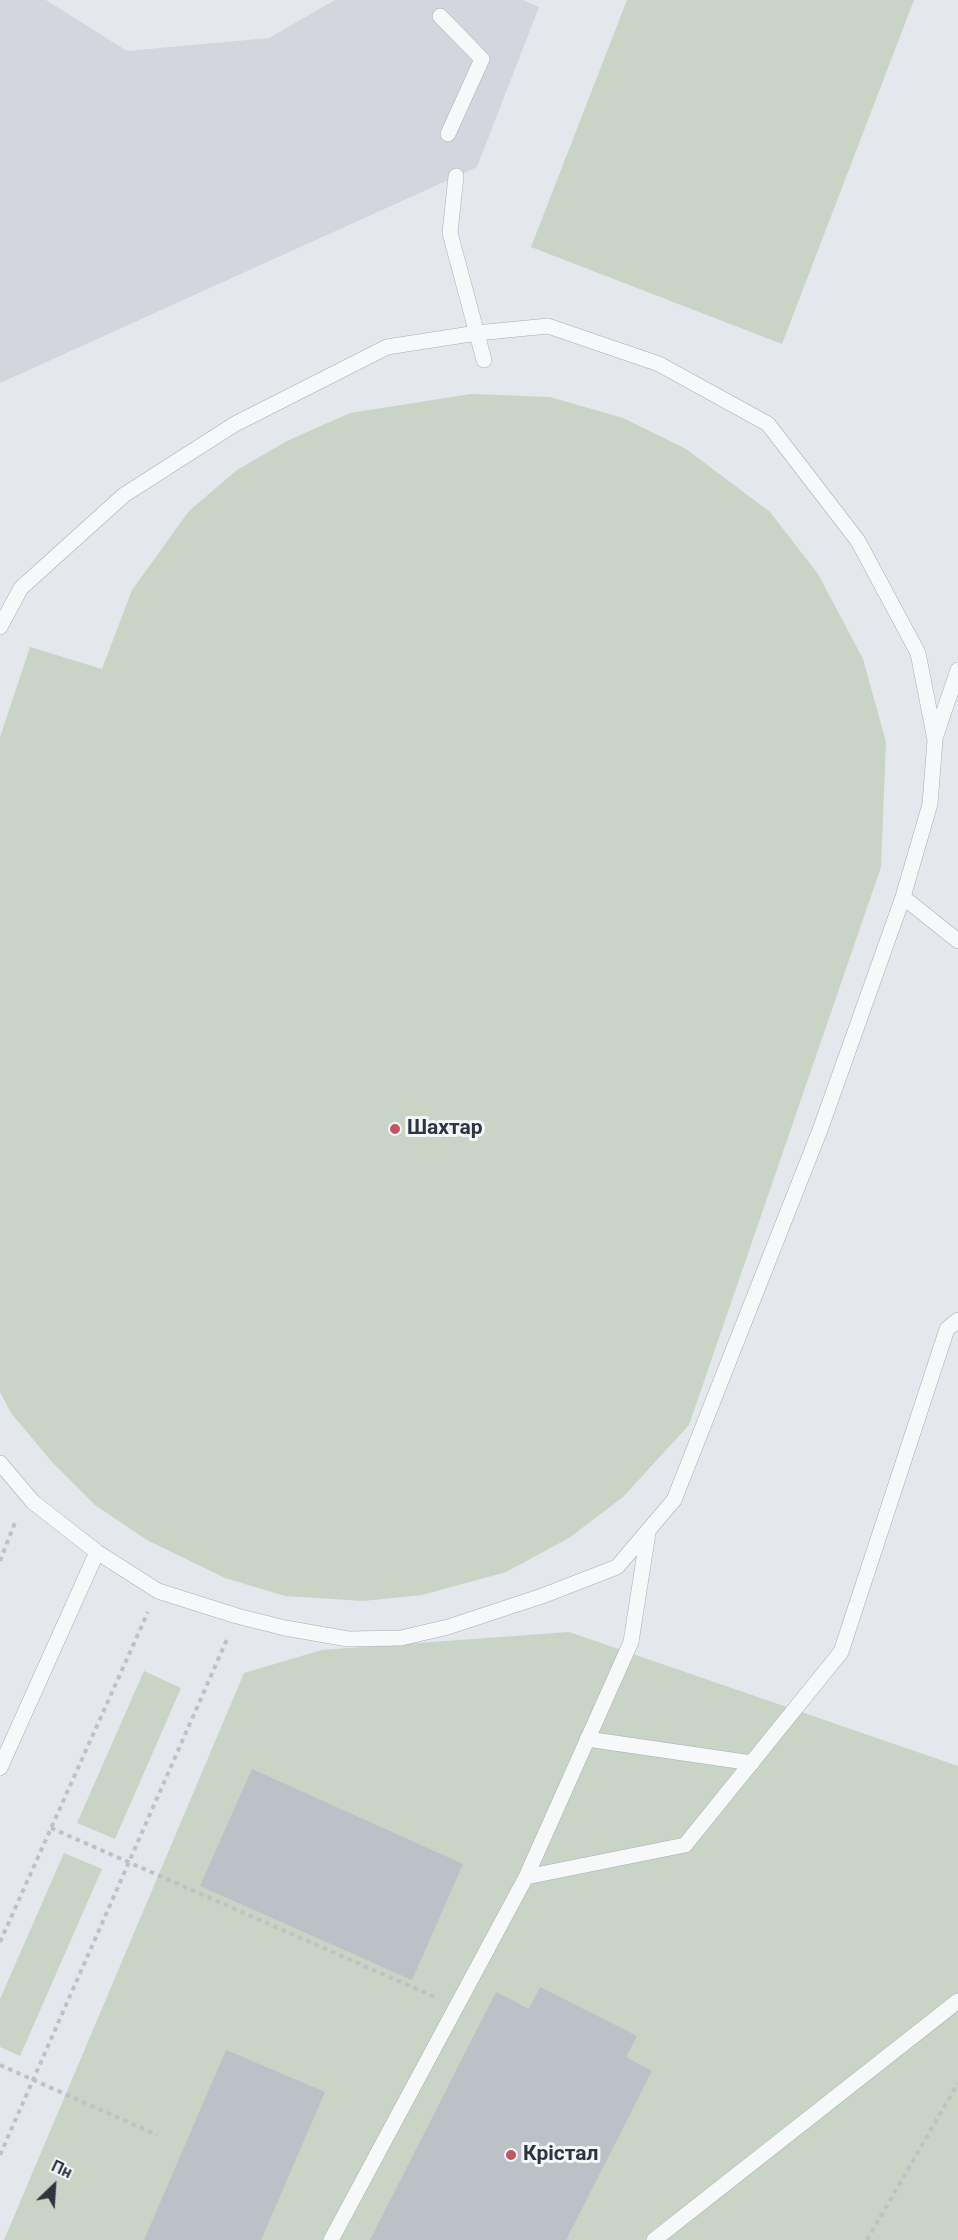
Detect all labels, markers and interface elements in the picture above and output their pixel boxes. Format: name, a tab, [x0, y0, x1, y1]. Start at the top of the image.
place label: Шахтар	[407, 1116, 483, 1142]
marker: Шахтар	[388, 1122, 402, 1136]
place label: Крістал	[523, 2142, 599, 2168]
marker: Крістал	[504, 2148, 518, 2162]
north arrow	[24, 2156, 84, 2216]
text: Пн	[49, 2156, 75, 2182]

